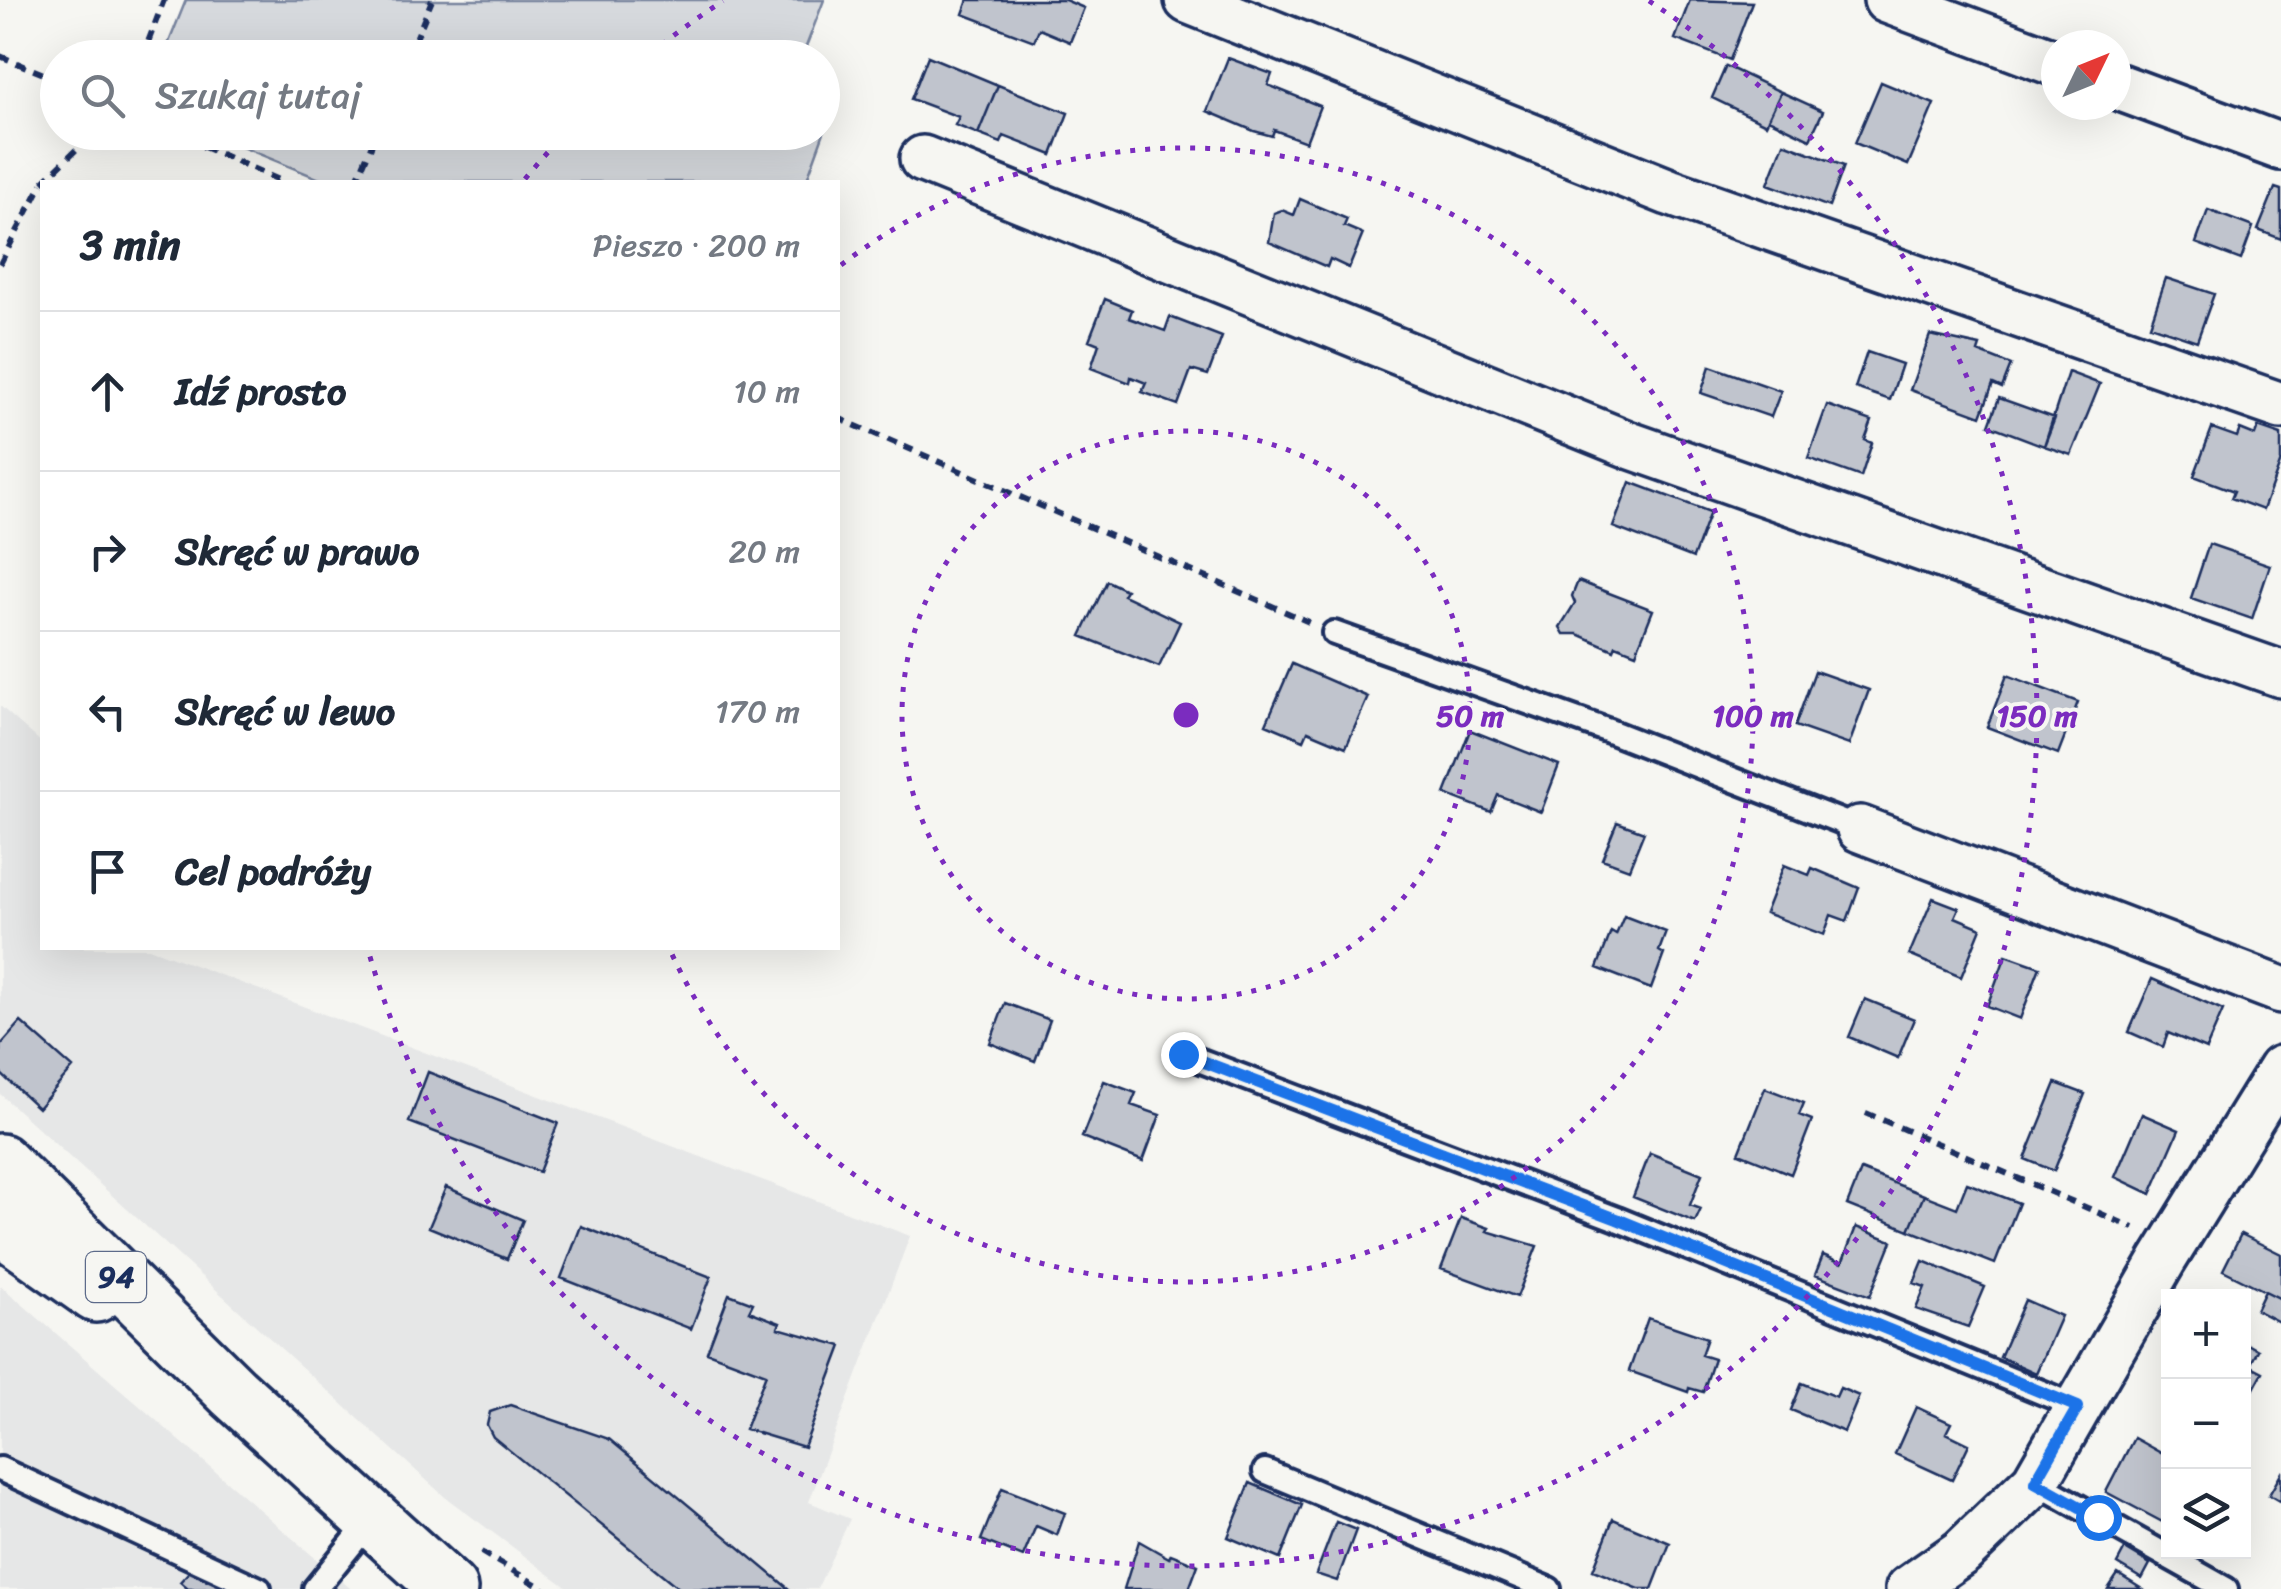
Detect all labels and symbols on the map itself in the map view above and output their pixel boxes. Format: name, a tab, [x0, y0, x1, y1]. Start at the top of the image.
north arrow	[2041, 30, 2131, 120]
text: 50 m	[1436, 689, 1504, 743]
text: 100 m	[1712, 689, 1794, 743]
text: 150 m	[1997, 689, 2078, 743]
centre of rings	[1168, 697, 1204, 733]
route end	[1161, 1032, 1207, 1078]
road number: 94	[86, 1252, 146, 1302]
route start	[2076, 1495, 2122, 1541]

